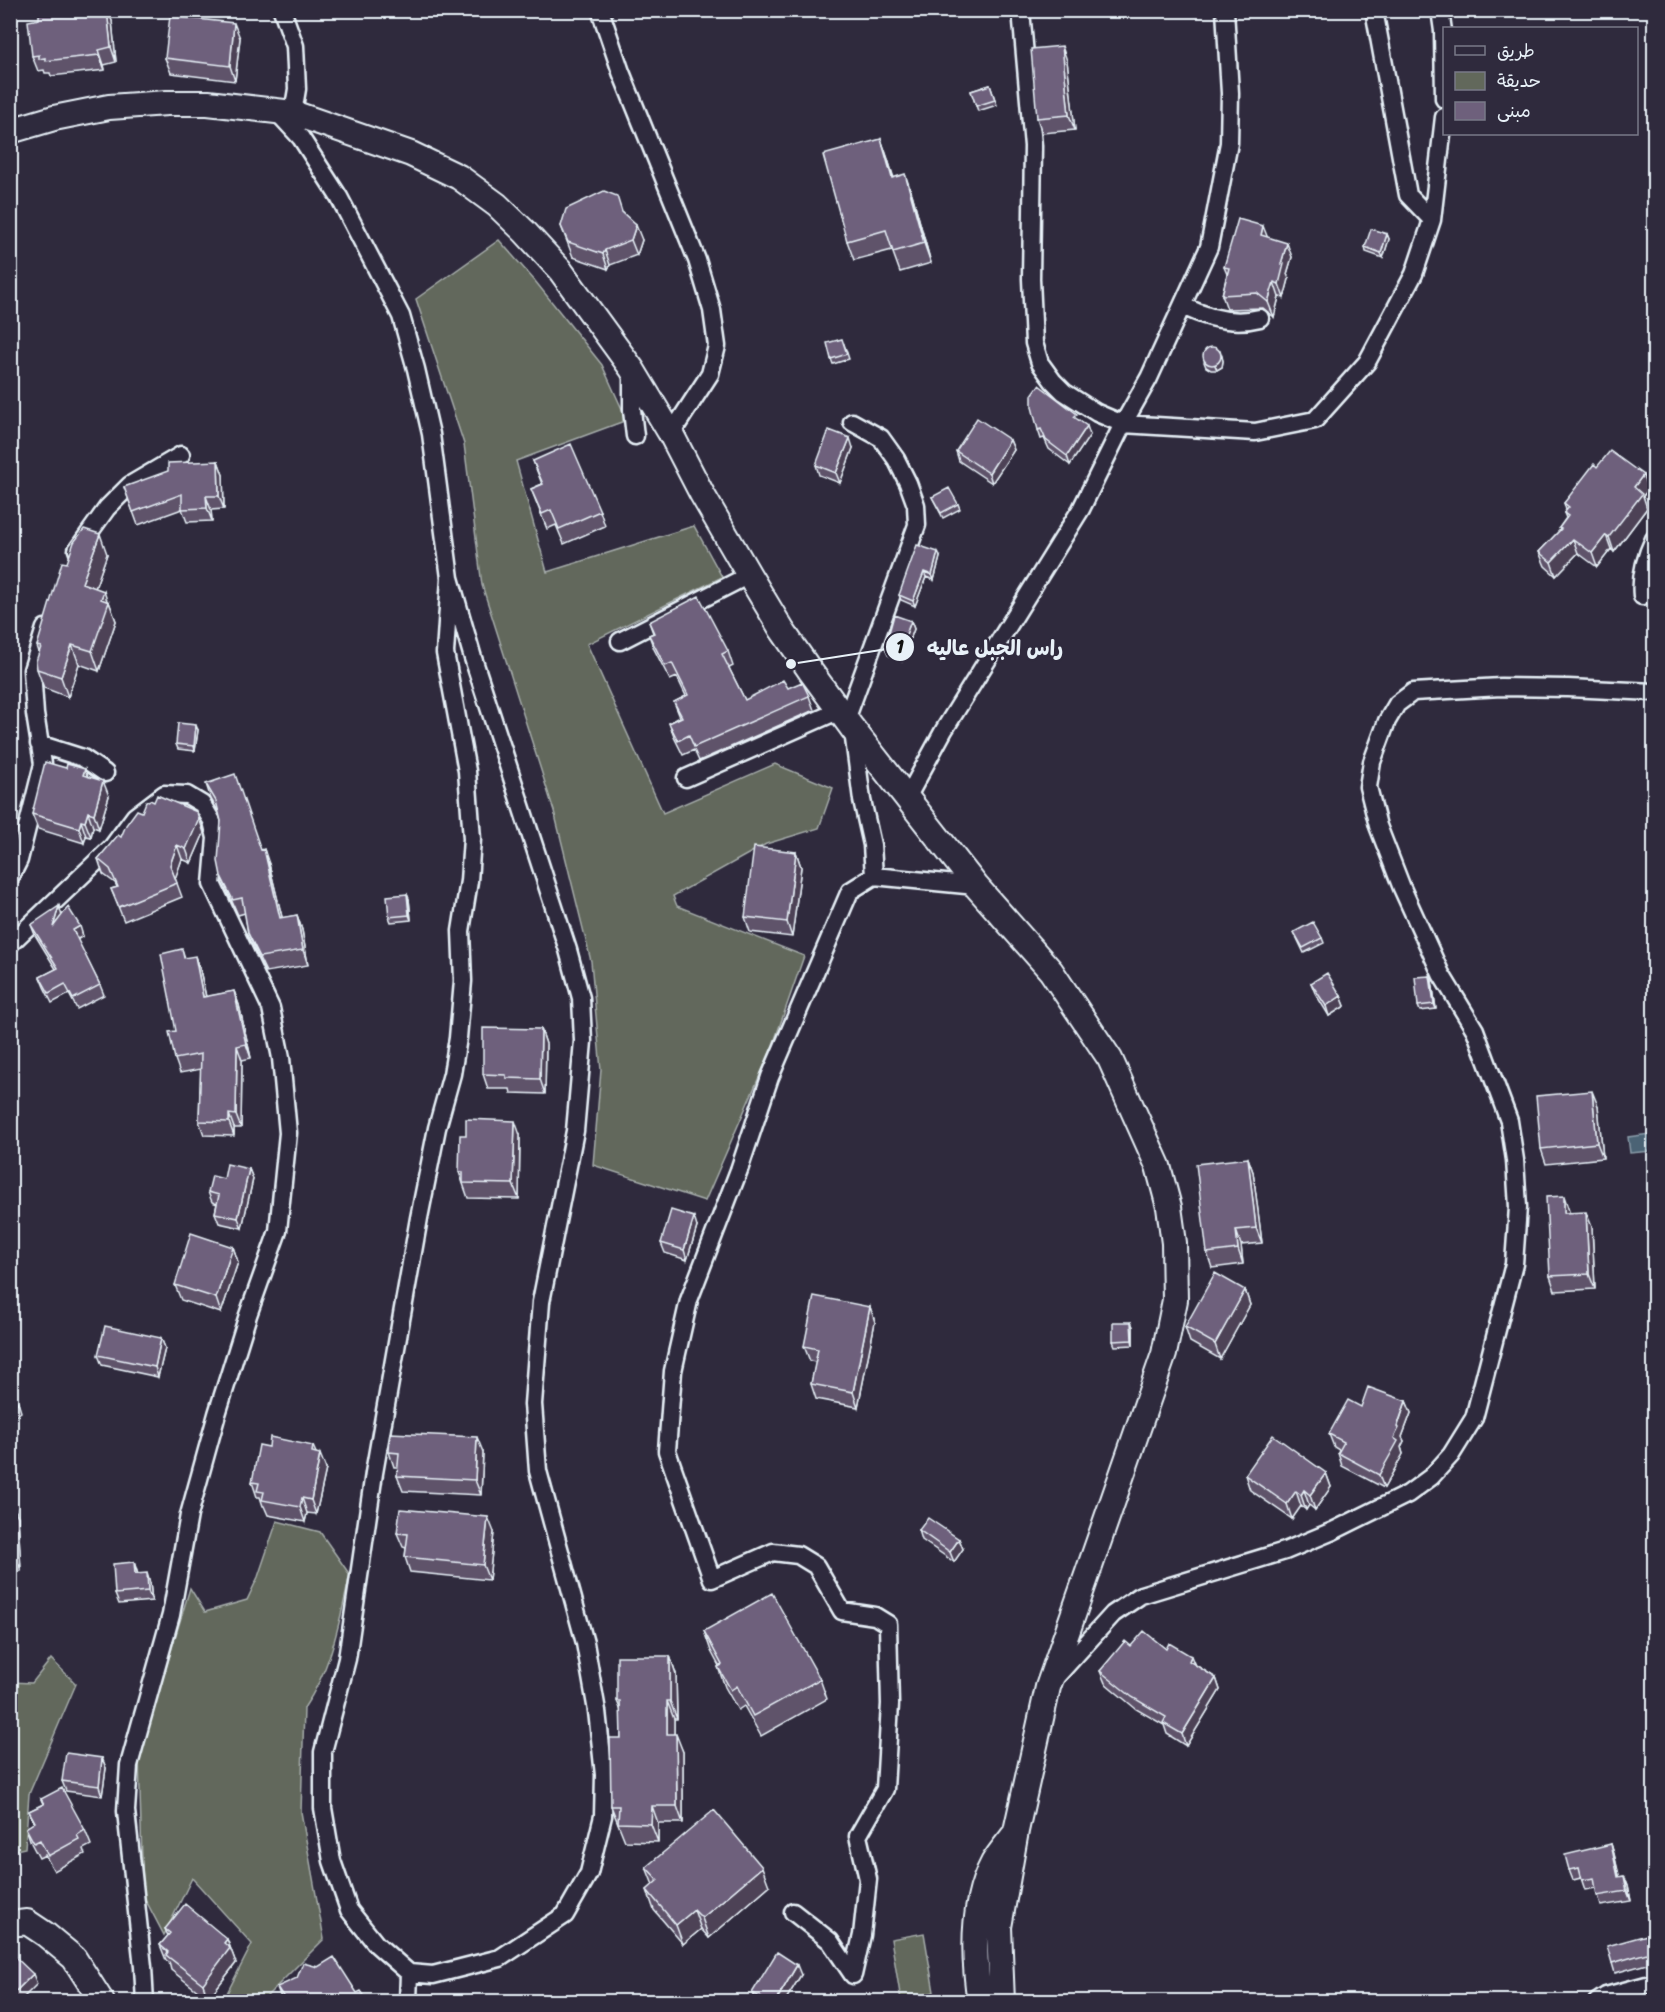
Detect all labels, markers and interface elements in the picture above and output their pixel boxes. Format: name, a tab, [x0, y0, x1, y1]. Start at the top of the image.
legend	[1443, 27, 1638, 135]
text: طريق	[1497, 35, 1535, 67]
text: حديقة	[1497, 65, 1541, 97]
text: مبنى	[1497, 95, 1531, 127]
callout: راس الجبل عاليه	[885, 628, 1075, 667]
text: راس الجبل عاليه	[927, 629, 1063, 667]
text: 1	[896, 631, 904, 663]

